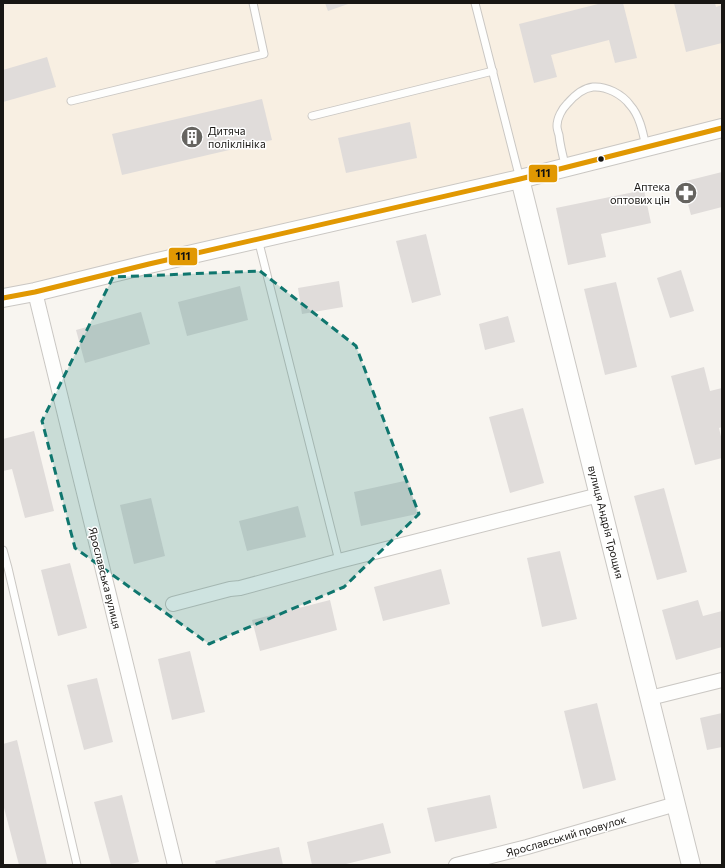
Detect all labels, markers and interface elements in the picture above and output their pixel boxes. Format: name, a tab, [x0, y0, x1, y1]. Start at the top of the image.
building icon: Дитяча поліклініка	[179, 124, 205, 150]
place label: Дитяча поліклініка	[208, 124, 266, 150]
unlabelled marker	[596, 154, 606, 164]
line badge: 111	[528, 164, 558, 183]
text: 111	[536, 166, 550, 179]
place label: Аптека оптових цін	[610, 180, 670, 206]
pharmacy icon: Аптека оптових цін	[673, 180, 699, 206]
line badge: 111	[168, 247, 198, 266]
text: 111	[176, 249, 190, 262]
street label: вулиця Андрія Трощия	[586, 464, 627, 580]
street label: Ярославська вулиця	[87, 526, 124, 630]
street label: Ярославський провулок	[504, 812, 628, 859]

